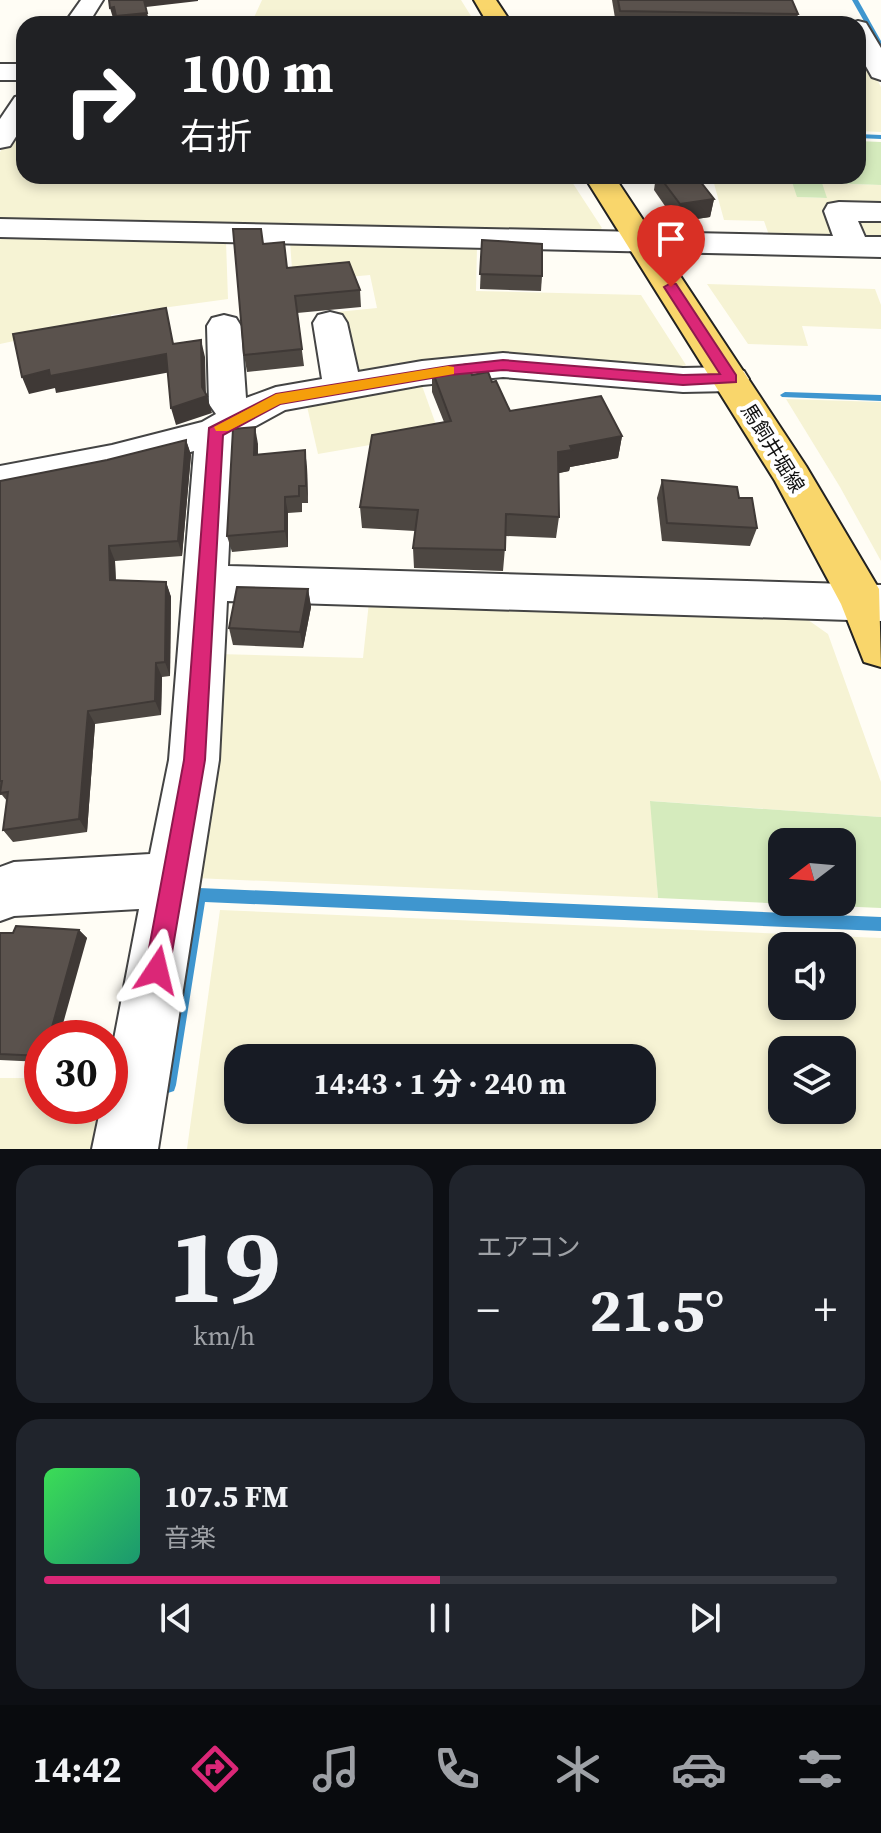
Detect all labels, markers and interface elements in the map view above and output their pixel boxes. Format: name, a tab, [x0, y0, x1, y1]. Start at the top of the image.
text: 100 m	[180, 34, 334, 111]
icon: right	[48, 48, 152, 152]
text: 右折	[180, 112, 252, 161]
pin	[637, 205, 705, 287]
icon: arrive	[649, 217, 693, 261]
street label: 馬飼井堀線	[735, 398, 811, 498]
north arrow	[768, 828, 856, 916]
map controls	[768, 828, 856, 1124]
position arrow	[115, 928, 199, 1012]
button: sound	[768, 932, 856, 1020]
speed limit sign: 30	[24, 1020, 128, 1124]
button: layers	[768, 1036, 856, 1124]
text: 14:43 · 1 分 · 240 m	[314, 1063, 566, 1104]
text: 19	[168, 1194, 281, 1337]
text: エアコン	[477, 1229, 581, 1265]
text: 21.5°	[589, 1269, 724, 1351]
text: −	[477, 1279, 500, 1340]
text: +	[814, 1279, 837, 1340]
text: km/h	[193, 1318, 255, 1354]
text: 107.5 FM	[164, 1476, 289, 1517]
text: 音楽	[164, 1520, 216, 1556]
icon: previous	[154, 1596, 198, 1640]
icon: pause	[418, 1596, 462, 1640]
icon: next	[683, 1596, 727, 1640]
icon: directions	[187, 1741, 243, 1797]
icon: music	[308, 1741, 364, 1797]
icon: phone	[429, 1741, 485, 1797]
icon: climate	[550, 1741, 606, 1797]
icon: car	[671, 1741, 727, 1797]
icon: filters	[792, 1741, 848, 1797]
text: 14:42	[33, 1745, 121, 1794]

